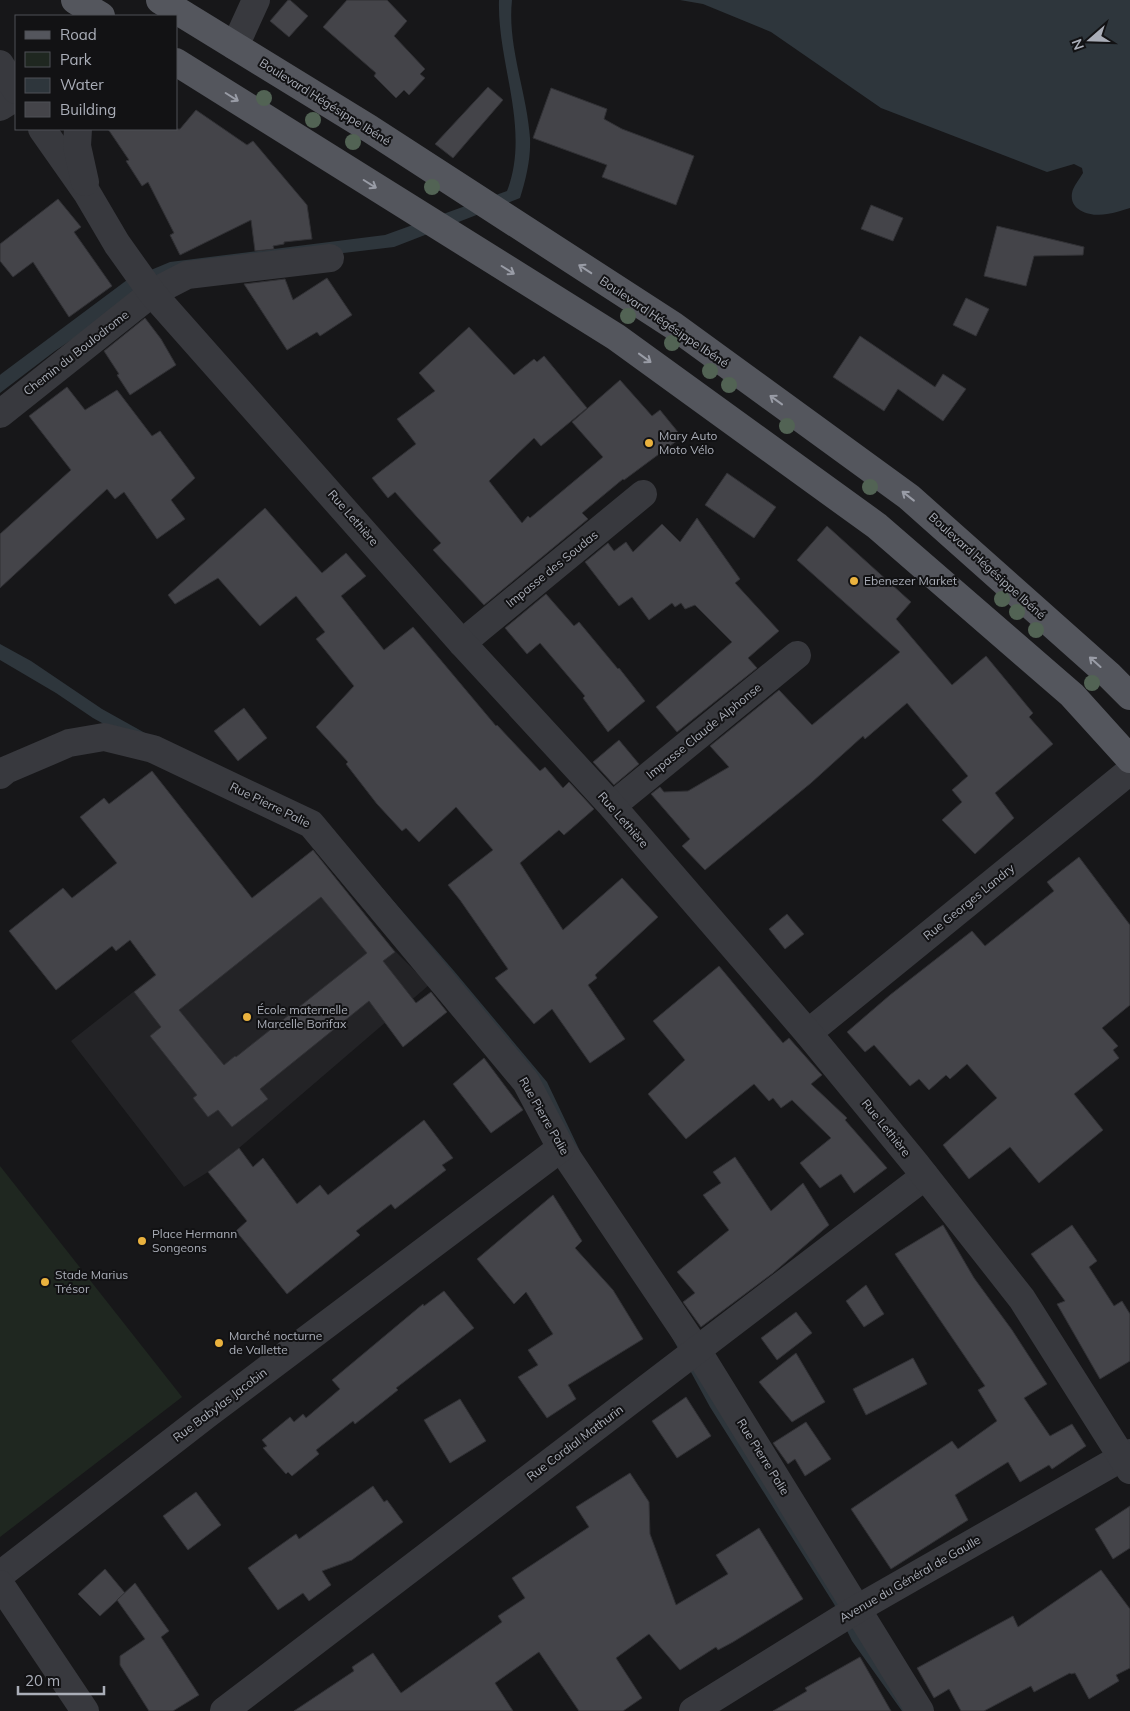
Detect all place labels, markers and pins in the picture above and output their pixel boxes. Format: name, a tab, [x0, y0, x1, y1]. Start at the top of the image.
place label: Mary Auto Moto Vélo	[659, 428, 718, 457]
marker: Mary Auto Moto Vélo	[643, 437, 655, 449]
place label: Ebenezer Market	[864, 573, 957, 588]
marker: Ebenezer Market	[848, 575, 860, 587]
place label: École maternelle Marcelle Borifax	[257, 1002, 348, 1031]
marker: École maternelle Marcelle Borifax	[241, 1011, 253, 1023]
place label: Place Hermann Songeons	[152, 1226, 237, 1255]
marker: Place Hermann Songeons	[136, 1235, 148, 1247]
place label: Stade Marius Trésor	[55, 1267, 128, 1296]
marker: Stade Marius Trésor	[39, 1276, 51, 1288]
place label: Marché nocturne de Vallette	[229, 1328, 322, 1357]
marker: Marché nocturne de Vallette	[213, 1337, 225, 1349]

